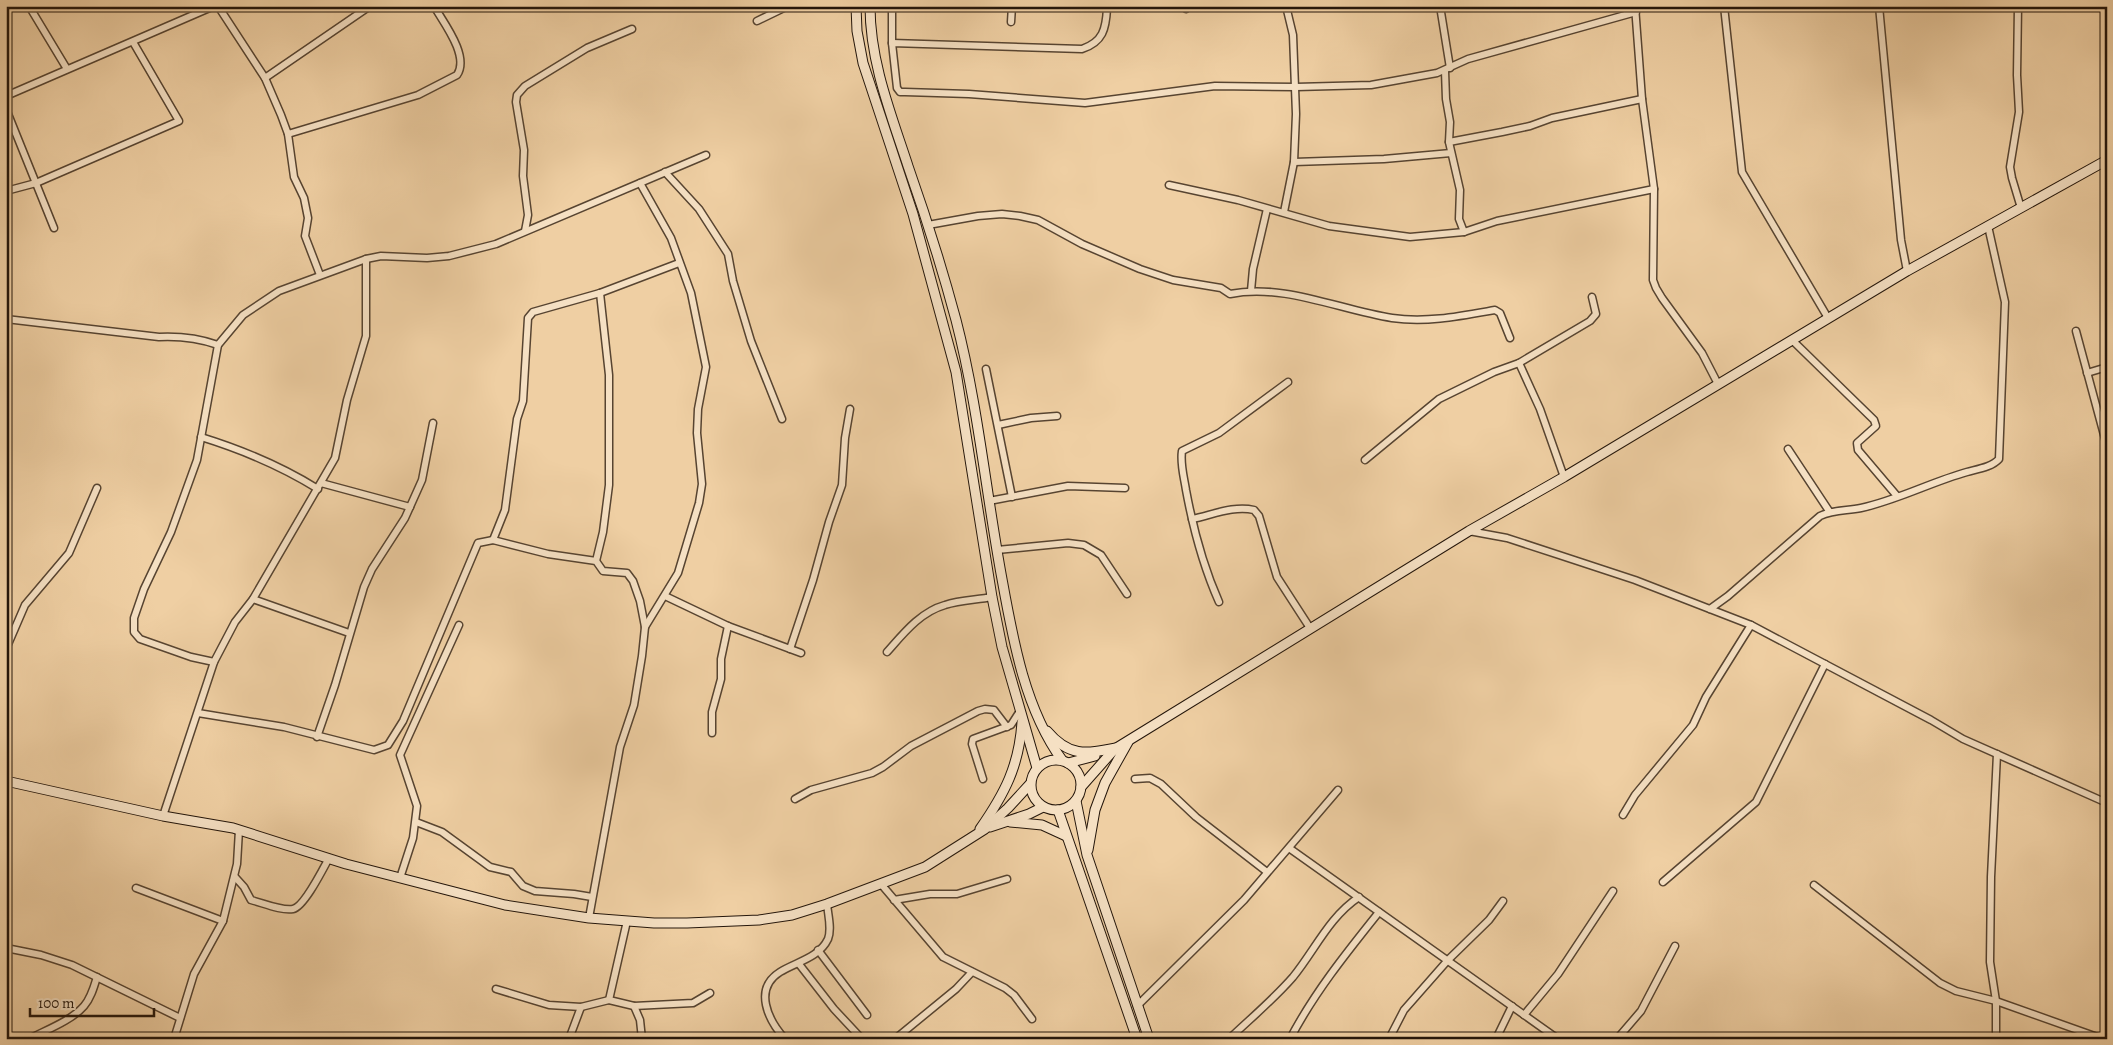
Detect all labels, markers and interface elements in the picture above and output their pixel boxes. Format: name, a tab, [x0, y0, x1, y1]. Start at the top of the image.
scale bar	[30, 985, 154, 1017]
text: 100 m	[38, 993, 75, 1013]

